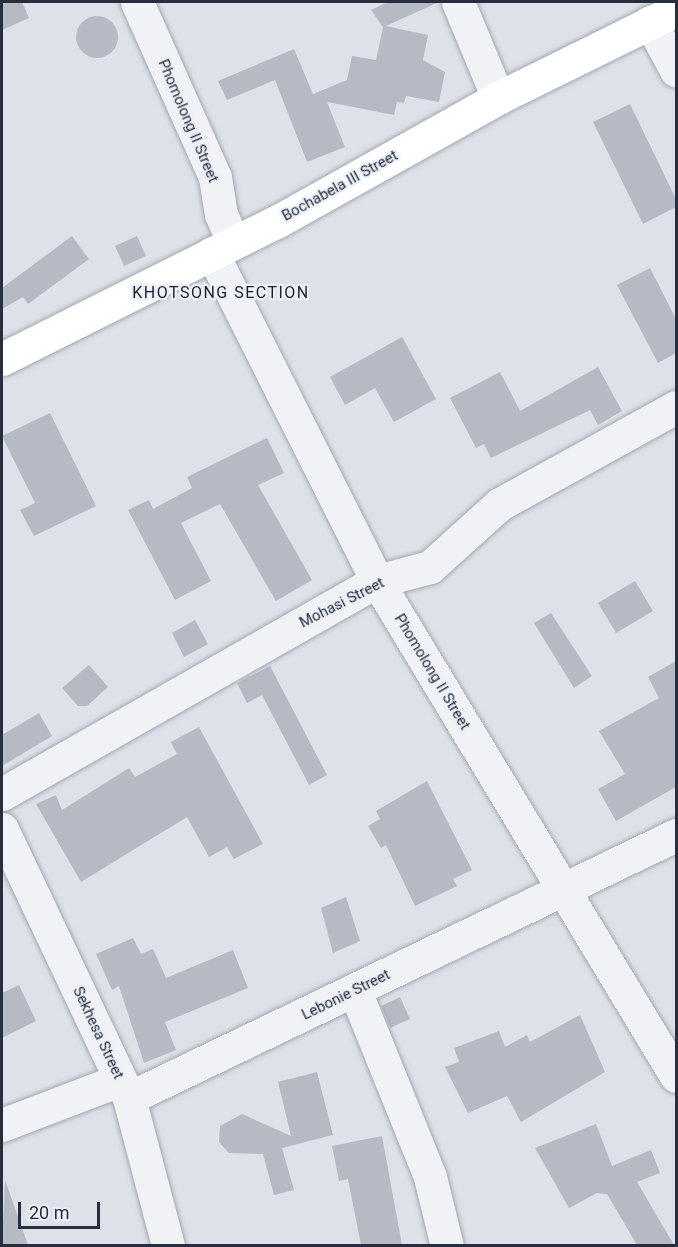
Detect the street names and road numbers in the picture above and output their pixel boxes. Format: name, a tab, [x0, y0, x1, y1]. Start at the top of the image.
street label: Phomolong II Street	[154, 57, 222, 185]
street label: Bochabela III Street	[279, 147, 401, 225]
street label: Mohasi Street	[297, 574, 387, 632]
street label: Phomolong II Street	[390, 611, 474, 733]
street label: Lebonie Street	[299, 966, 393, 1024]
street label: Sekhesa Street	[69, 984, 127, 1082]

